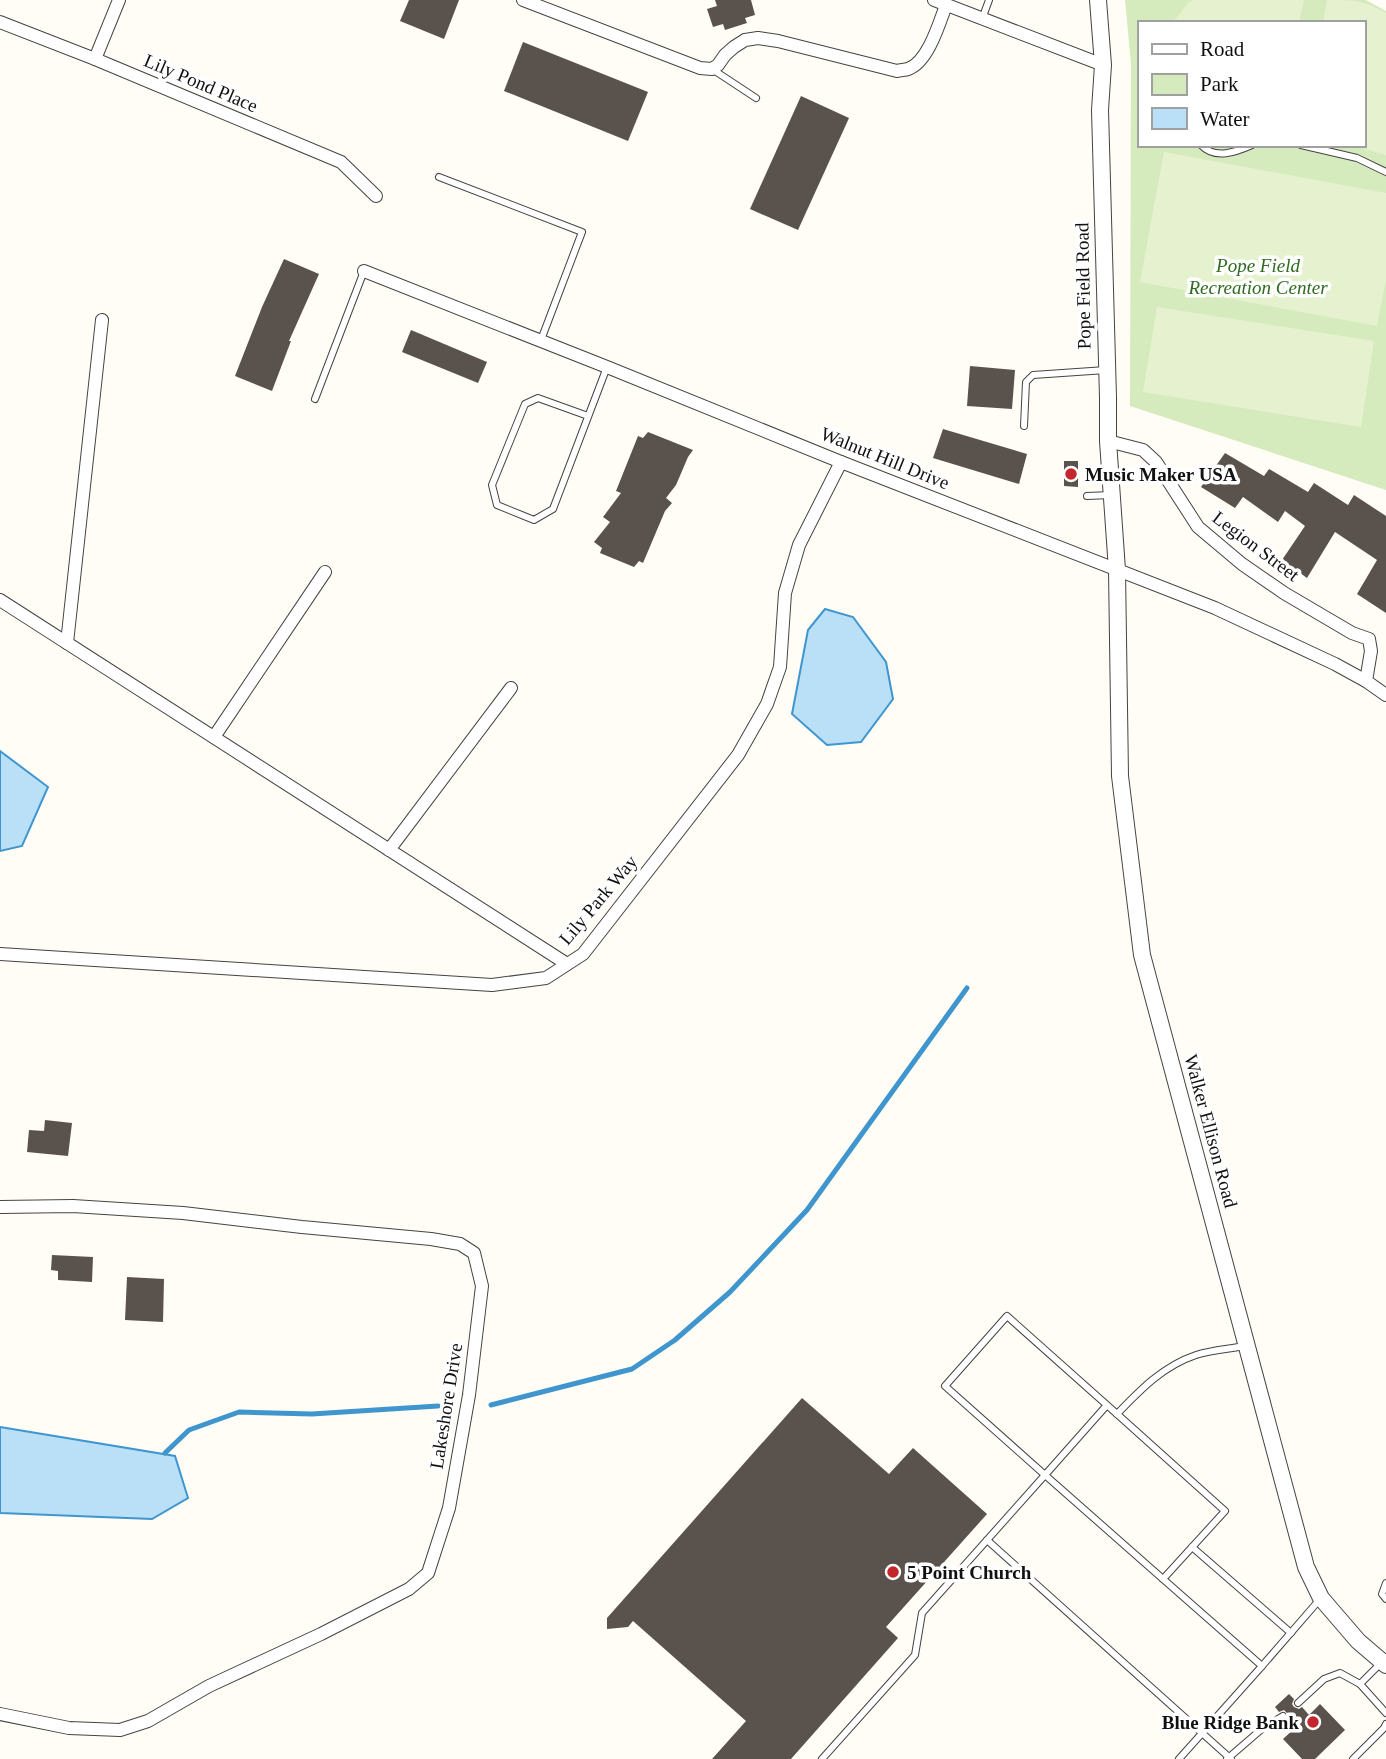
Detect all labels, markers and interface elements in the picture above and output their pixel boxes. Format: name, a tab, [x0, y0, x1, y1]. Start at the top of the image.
legend	[1138, 21, 1365, 147]
text: Road	[1200, 37, 1245, 61]
street label: Lily Pond Place	[141, 50, 261, 116]
text: Park	[1200, 72, 1239, 96]
text: Water	[1200, 107, 1250, 131]
street label: Pope Field Road	[1071, 222, 1095, 350]
park label: Pope Field Recreation Center	[1187, 255, 1328, 298]
street label: Walnut Hill Drive	[818, 423, 952, 493]
place label: Music Maker USA	[1085, 464, 1237, 485]
marker: Music Maker USA	[1063, 466, 1079, 482]
street label: Legion Street	[1209, 507, 1304, 586]
street label: Lily Park Way	[555, 851, 642, 949]
street label: Walker Ellison Road	[1180, 1052, 1242, 1210]
street label: Lakeshore Drive	[426, 1342, 466, 1470]
place label: 5 Point Church	[907, 1562, 1032, 1583]
marker: 5 Point Church	[885, 1564, 901, 1580]
place label: Blue Ridge Bank	[1162, 1712, 1299, 1733]
marker: Blue Ridge Bank	[1305, 1714, 1321, 1730]

